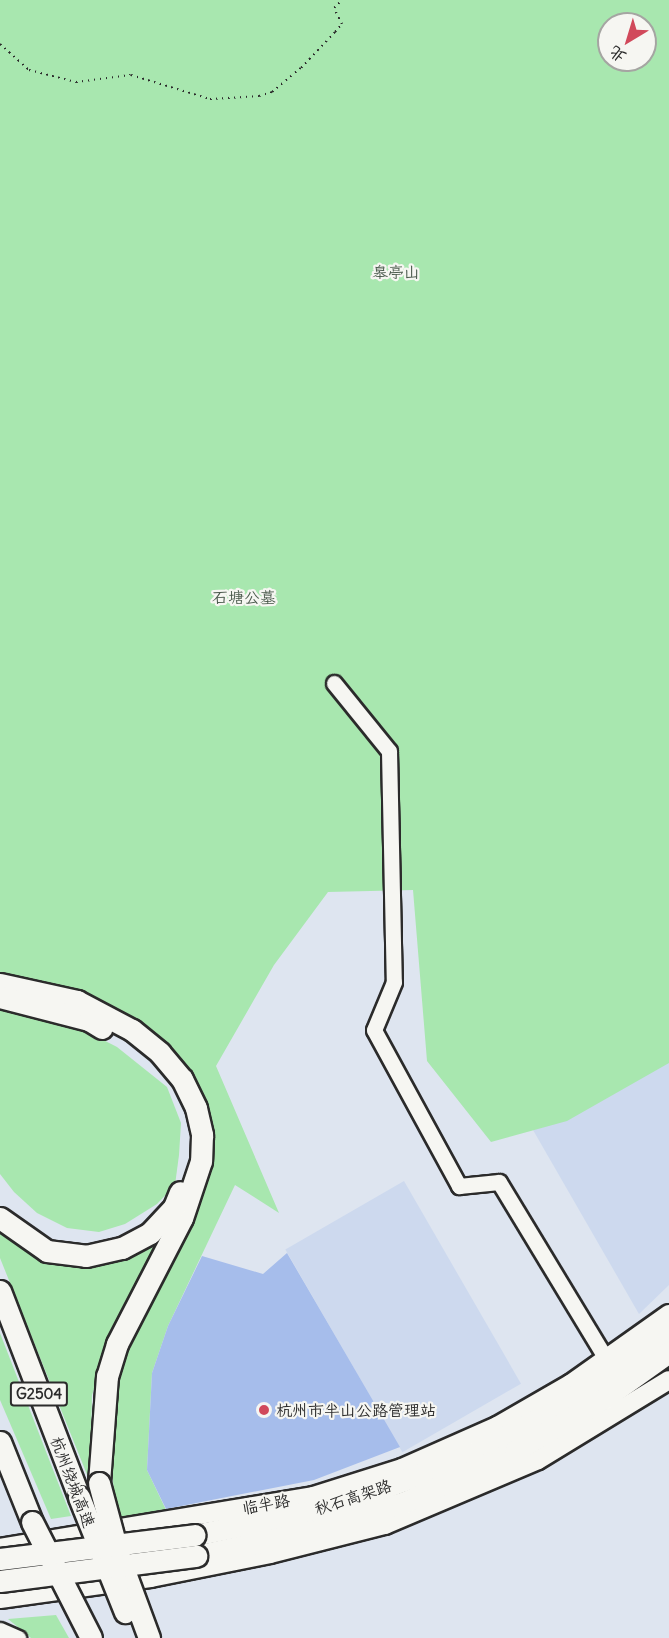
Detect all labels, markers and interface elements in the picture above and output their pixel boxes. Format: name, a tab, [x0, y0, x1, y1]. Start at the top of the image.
north arrow	[597, 12, 657, 72]
text: 北	[605, 42, 630, 67]
park label: 皋亭山	[372, 262, 420, 282]
park label: 石塘公墓	[212, 587, 276, 607]
road number: G2504	[9, 1382, 69, 1406]
place label: 杭州市半山公路管理站	[276, 1400, 436, 1420]
marker: 杭州市半山公路管理站	[257, 1403, 271, 1417]
street label: 杭州绕城高速	[47, 1434, 99, 1530]
street label: 秋石高架路	[312, 1476, 394, 1518]
street label: 临半路	[241, 1490, 291, 1518]

